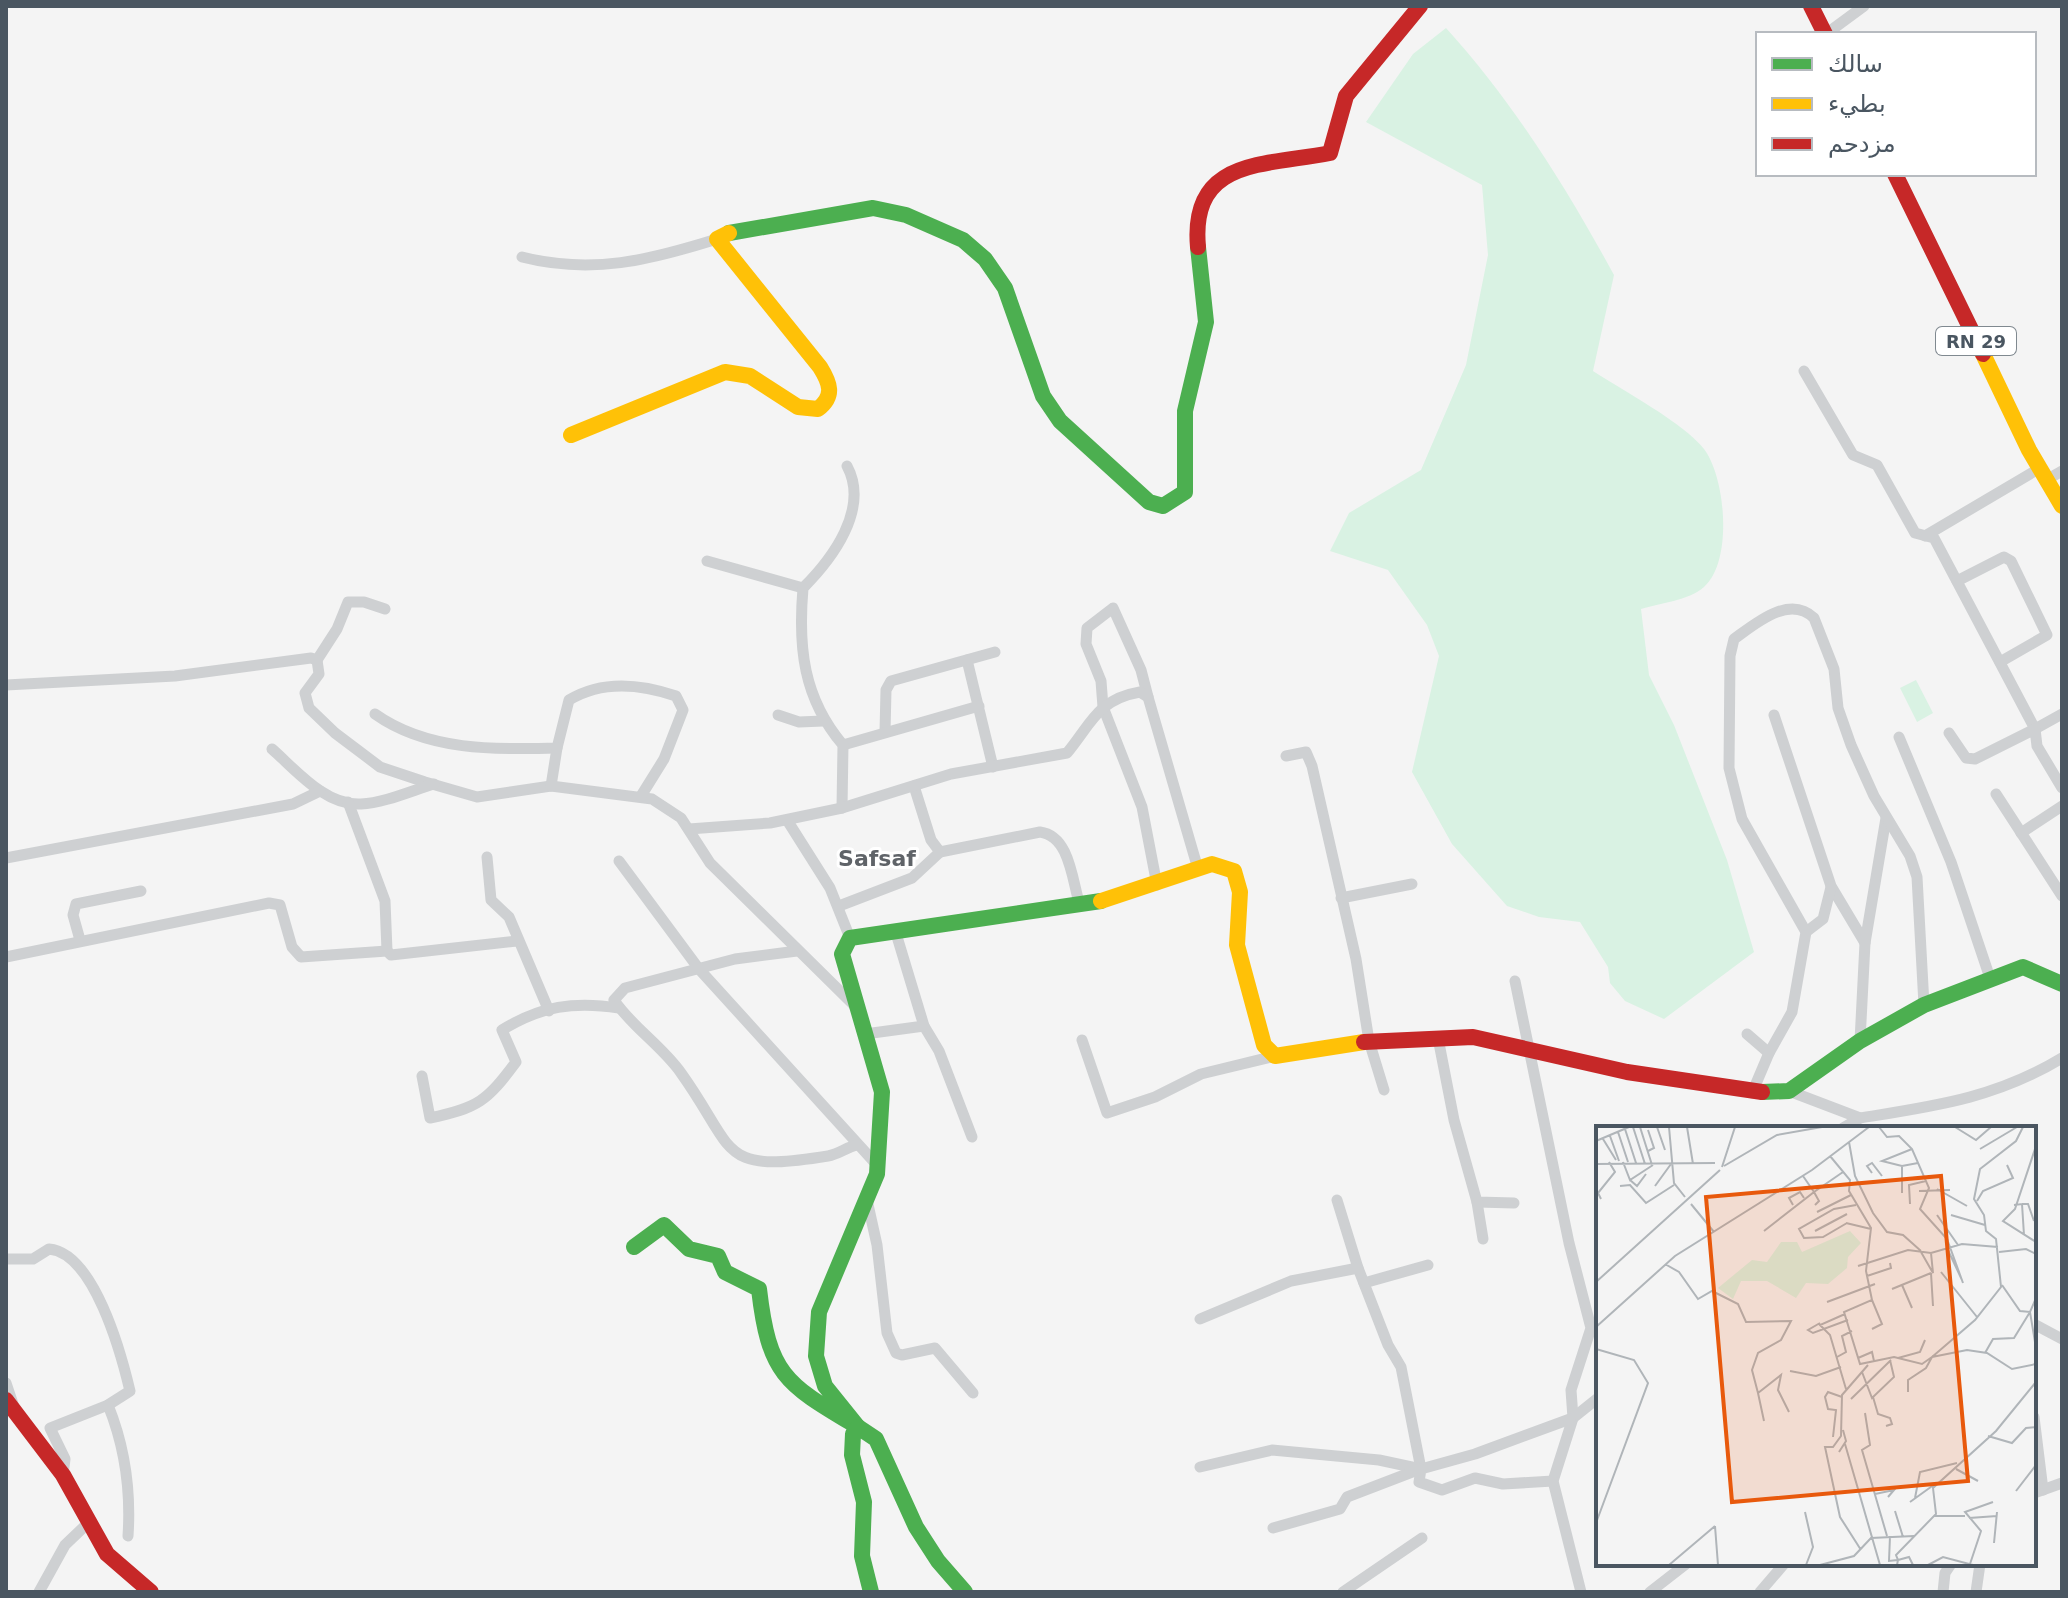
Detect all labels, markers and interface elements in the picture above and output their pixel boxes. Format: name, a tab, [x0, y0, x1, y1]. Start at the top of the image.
legend	[1756, 32, 2036, 176]
text: سالك	[1828, 50, 1883, 78]
text: بطيء	[1828, 90, 1886, 118]
text: مزدحم	[1828, 130, 1896, 158]
road number: RN 29	[1936, 327, 2016, 355]
district label: Safsaf	[838, 846, 916, 871]
inset map	[1596, 1126, 2036, 1566]

